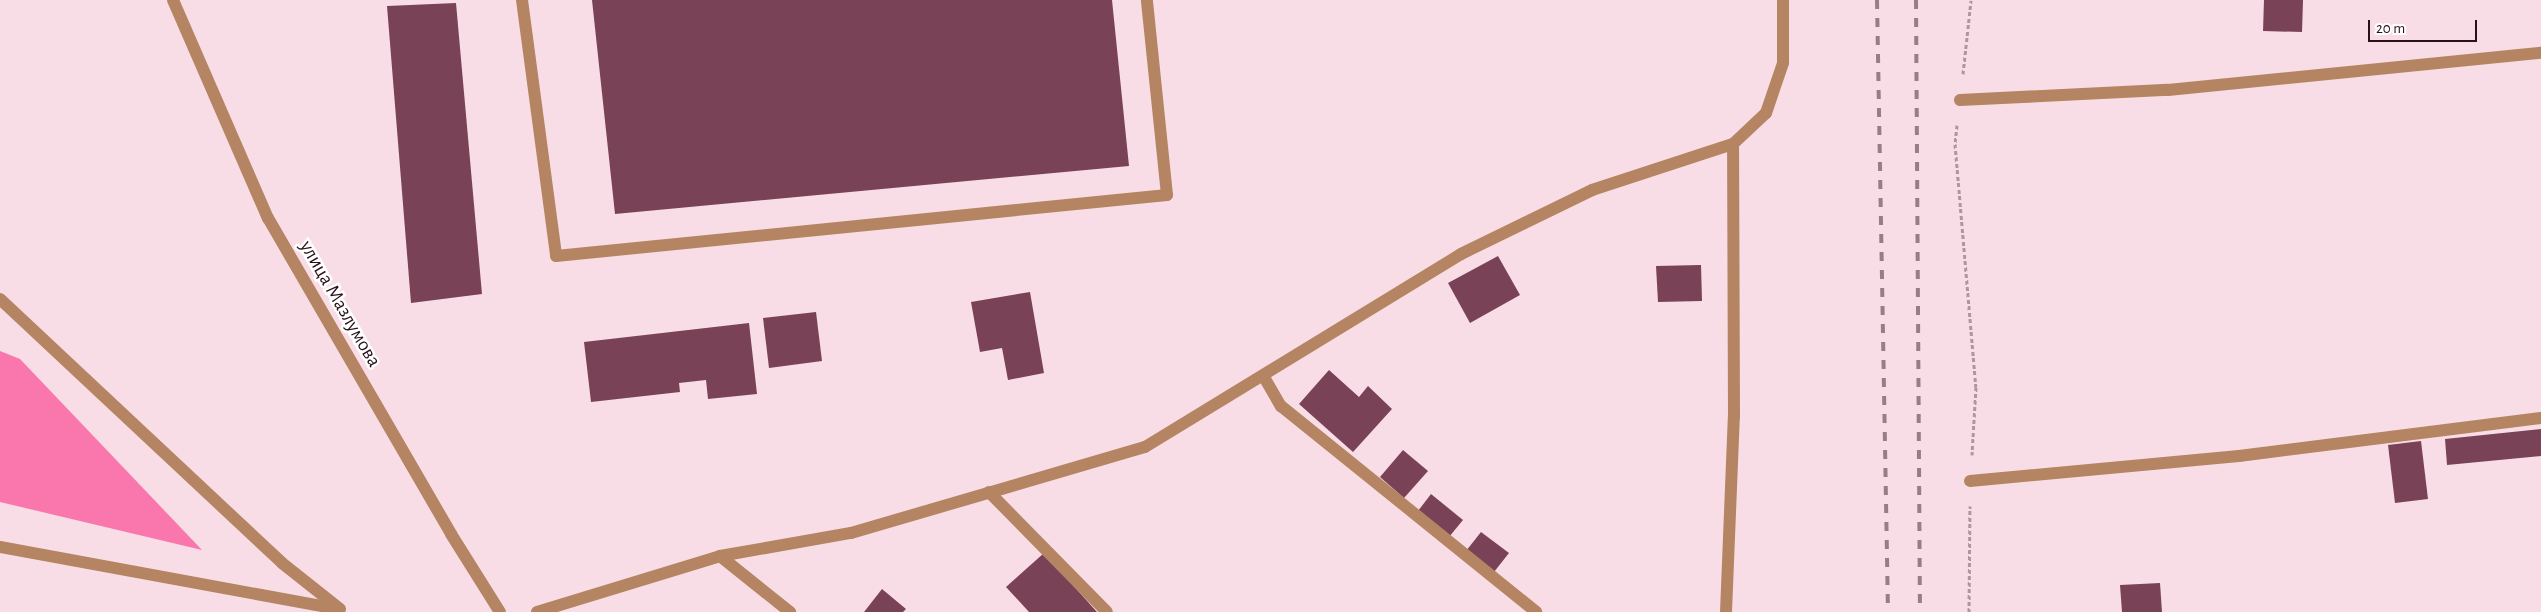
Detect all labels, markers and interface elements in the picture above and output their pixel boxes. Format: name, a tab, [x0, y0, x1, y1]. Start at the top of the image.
scale bar	[2371, 10, 2480, 42]
text: 20 m	[2376, 21, 2405, 36]
street label: улица Мазлумова	[294, 237, 386, 371]

